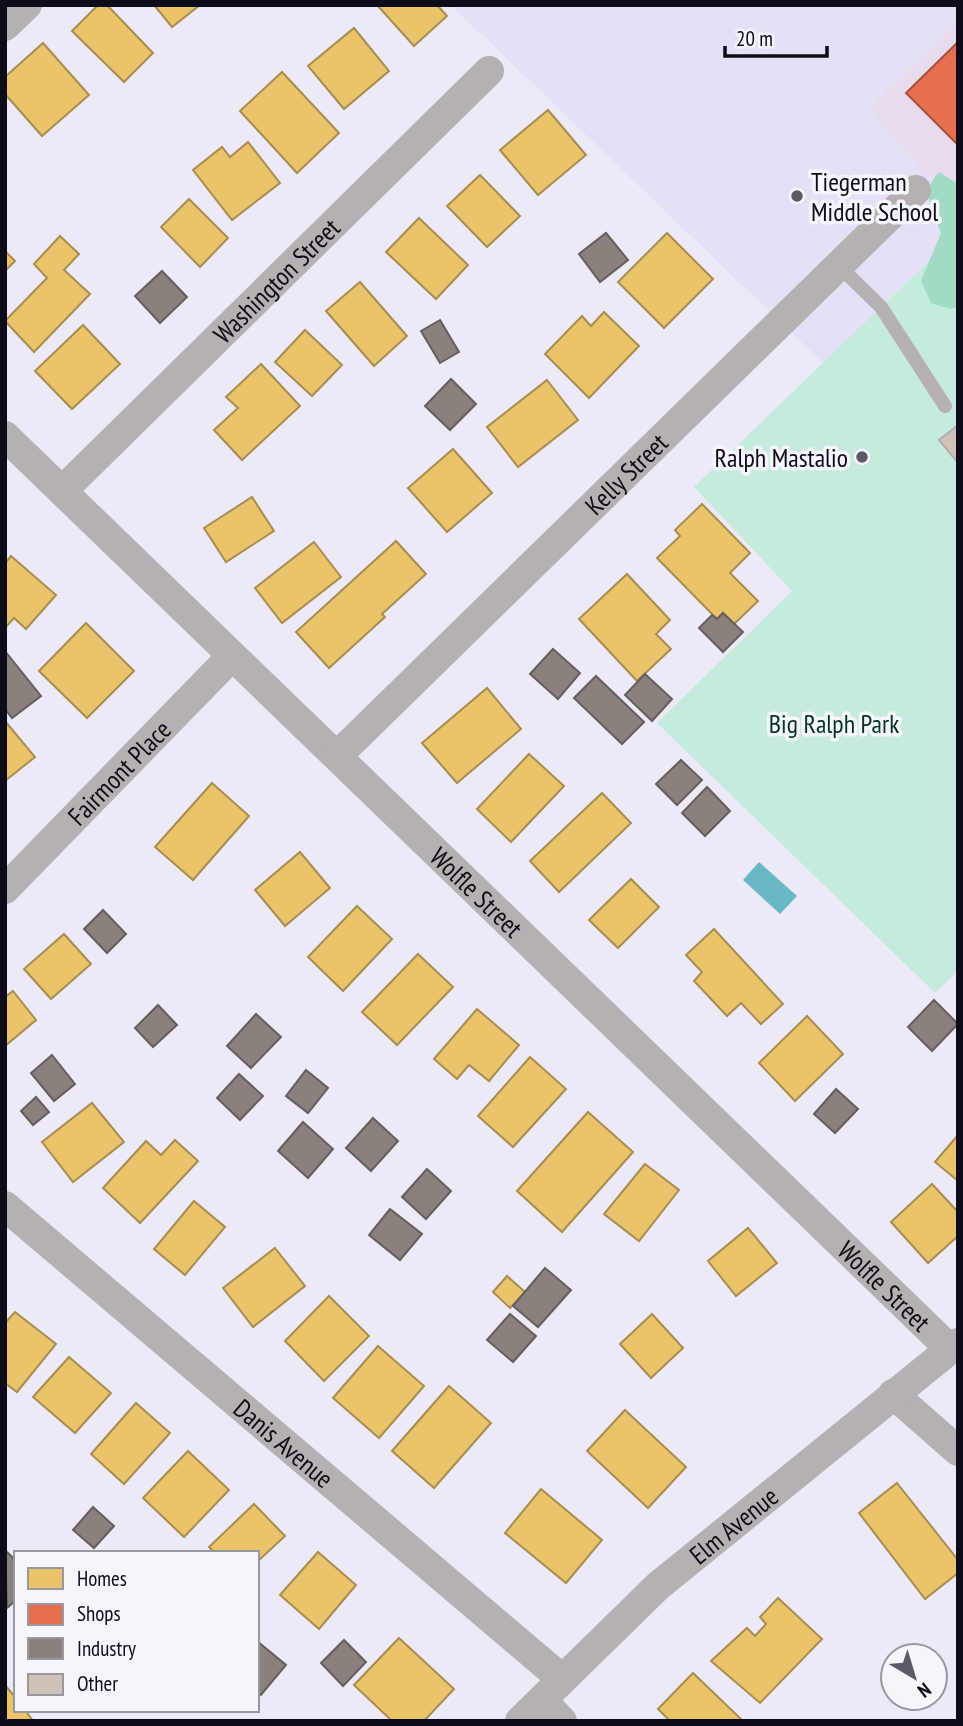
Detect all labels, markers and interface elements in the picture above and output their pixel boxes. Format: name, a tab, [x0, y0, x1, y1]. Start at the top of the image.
scale bar	[725, 14, 827, 58]
text: 20 m	[736, 25, 773, 52]
place label: Tiegerman Middle School	[811, 165, 938, 228]
marker: Tiegerman Middle School	[789, 188, 805, 204]
street label: Washington Street	[206, 211, 346, 350]
street label: Kelly Street	[578, 426, 674, 521]
place label: Ralph Mastalio	[715, 441, 848, 474]
marker: Ralph Mastalio	[854, 449, 870, 465]
park label: Big Ralph Park	[769, 707, 899, 740]
street label: Fairmont Place	[60, 713, 177, 832]
street label: Wolfle Street	[424, 840, 530, 944]
street label: Wolfle Street	[831, 1234, 938, 1338]
street label: Danis Avenue	[227, 1391, 341, 1495]
street label: Elm Avenue	[682, 1479, 784, 1571]
legend	[14, 1551, 259, 1712]
text: Homes	[77, 1565, 127, 1592]
text: Shops	[77, 1600, 121, 1627]
text: Industry	[77, 1635, 136, 1662]
north arrow	[879, 1642, 949, 1712]
text: Other	[77, 1670, 118, 1697]
text: N	[913, 1678, 936, 1703]

